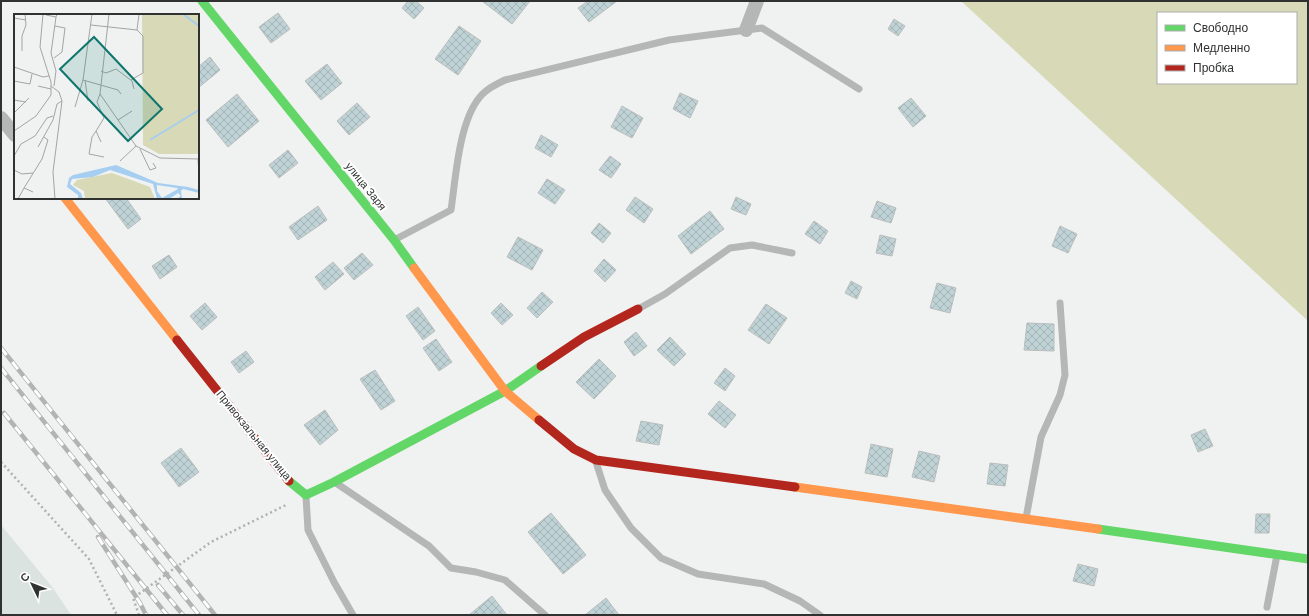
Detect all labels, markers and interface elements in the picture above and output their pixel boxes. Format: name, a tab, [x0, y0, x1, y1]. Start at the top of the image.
legend	[1157, 12, 1297, 84]
inset map	[14, 14, 199, 199]
text: Свободно	[1193, 20, 1248, 36]
text: Медленно	[1193, 40, 1250, 56]
text: Пробка	[1193, 60, 1234, 76]
street label: улица Заря	[342, 159, 390, 213]
street label: Привокзальная улица	[213, 387, 295, 483]
north arrow	[12, 564, 52, 604]
text: С	[17, 569, 33, 585]

